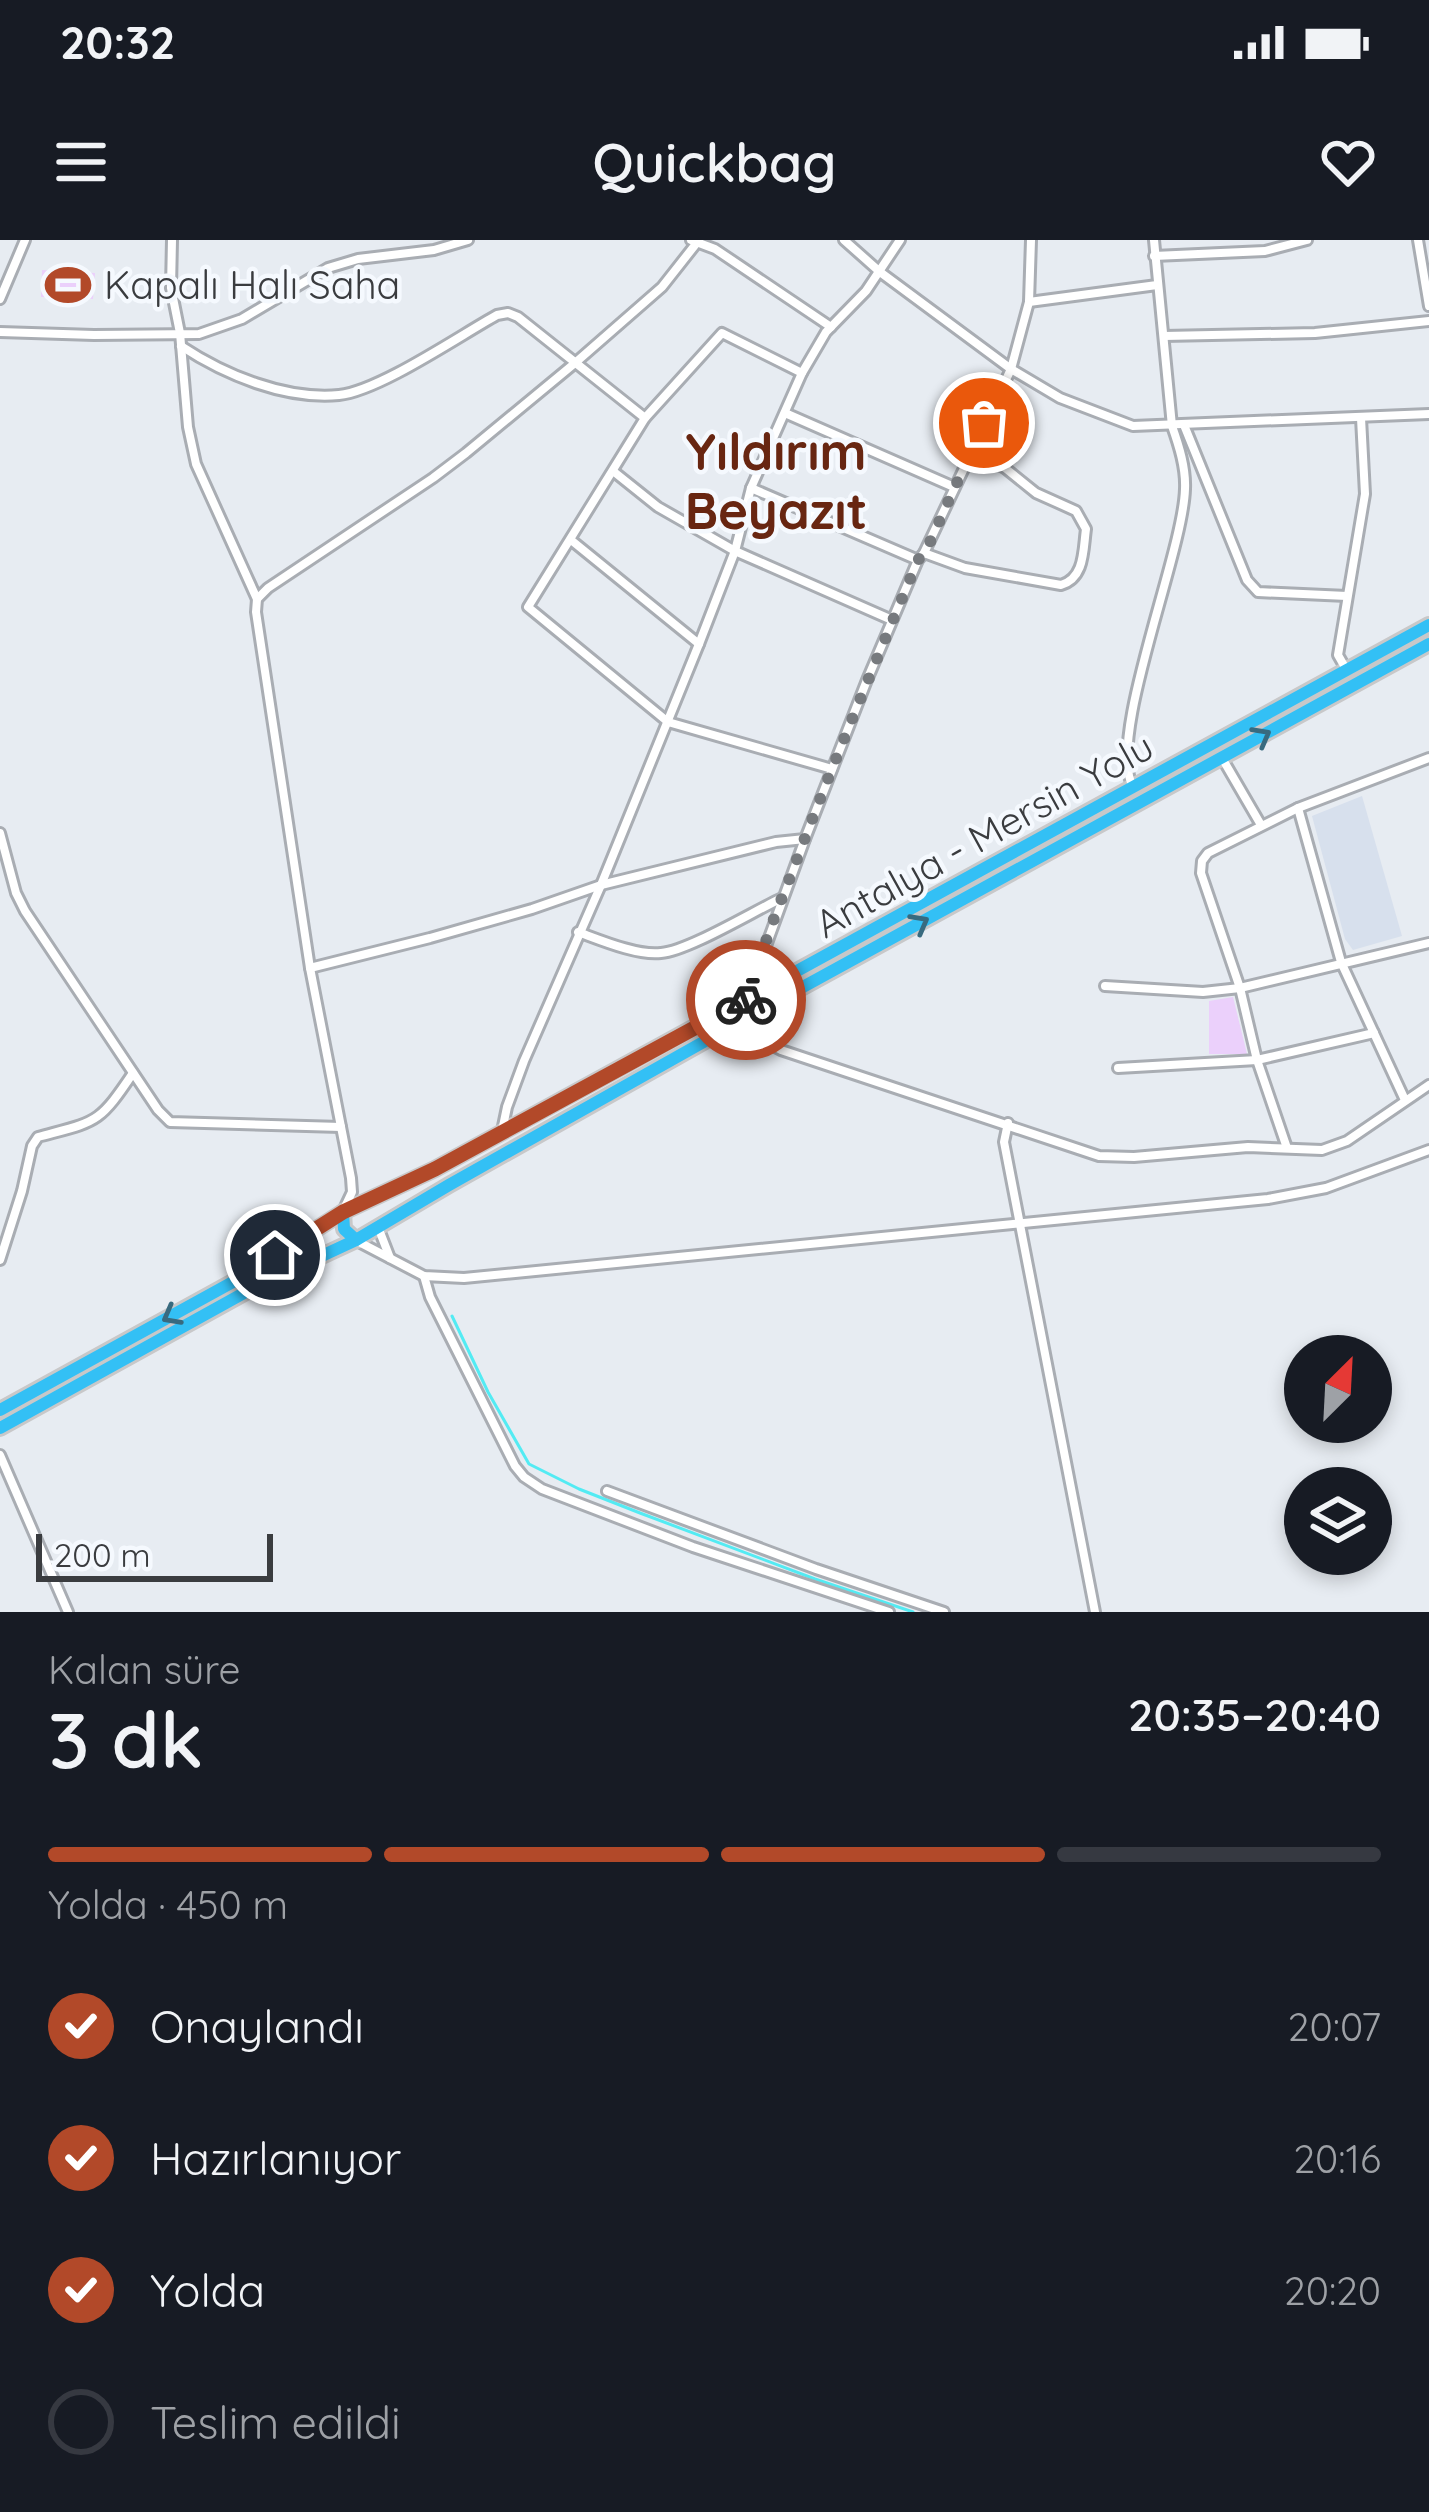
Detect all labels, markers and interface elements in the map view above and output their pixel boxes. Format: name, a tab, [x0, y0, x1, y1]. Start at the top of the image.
text: 20:32	[60, 14, 175, 70]
text: Quickbag	[592, 128, 837, 196]
icon: menu	[48, 129, 114, 195]
icon: heart	[1315, 129, 1381, 195]
sports icon: Kapalı Halı Saha	[43, 260, 93, 310]
place label: Kapalı Halı Saha	[104, 260, 400, 309]
pin	[933, 372, 1035, 474]
icon: bag	[951, 390, 1017, 456]
district label: Yıldırım Beyazıt	[685, 419, 867, 542]
street label: Antalya - Mersin Yolu	[806, 721, 1161, 948]
one-way arrow	[1250, 727, 1271, 750]
one-way arrow	[907, 914, 928, 937]
courier	[686, 940, 806, 1060]
icon: bike	[713, 967, 779, 1033]
pin	[224, 1204, 326, 1306]
icon: home	[242, 1222, 308, 1288]
one-way arrow	[162, 1302, 183, 1325]
north arrow	[1284, 1335, 1392, 1443]
map controls	[1284, 1335, 1392, 1575]
button: layers	[1284, 1467, 1392, 1575]
scale bar	[36, 1528, 273, 1581]
text: 200 m	[54, 1534, 151, 1575]
text: Kalan süre	[48, 1645, 240, 1694]
text: 20:35–20:40	[1128, 1686, 1381, 1742]
text: 3 dk	[48, 1690, 203, 1788]
text: Yolda · 450 m	[48, 1880, 288, 1929]
icon: check	[48, 1993, 114, 2059]
text: Onaylandı	[150, 1998, 364, 2054]
text: 20:07	[1288, 2002, 1381, 2051]
icon: check	[48, 2125, 114, 2191]
text: Hazırlanıyor	[150, 2130, 401, 2186]
text: 20:16	[1293, 2134, 1381, 2183]
icon: check	[48, 2257, 114, 2323]
text: Yolda	[150, 2262, 265, 2318]
text: 20:20	[1284, 2266, 1381, 2315]
text: Teslim edildi	[150, 2394, 401, 2450]

